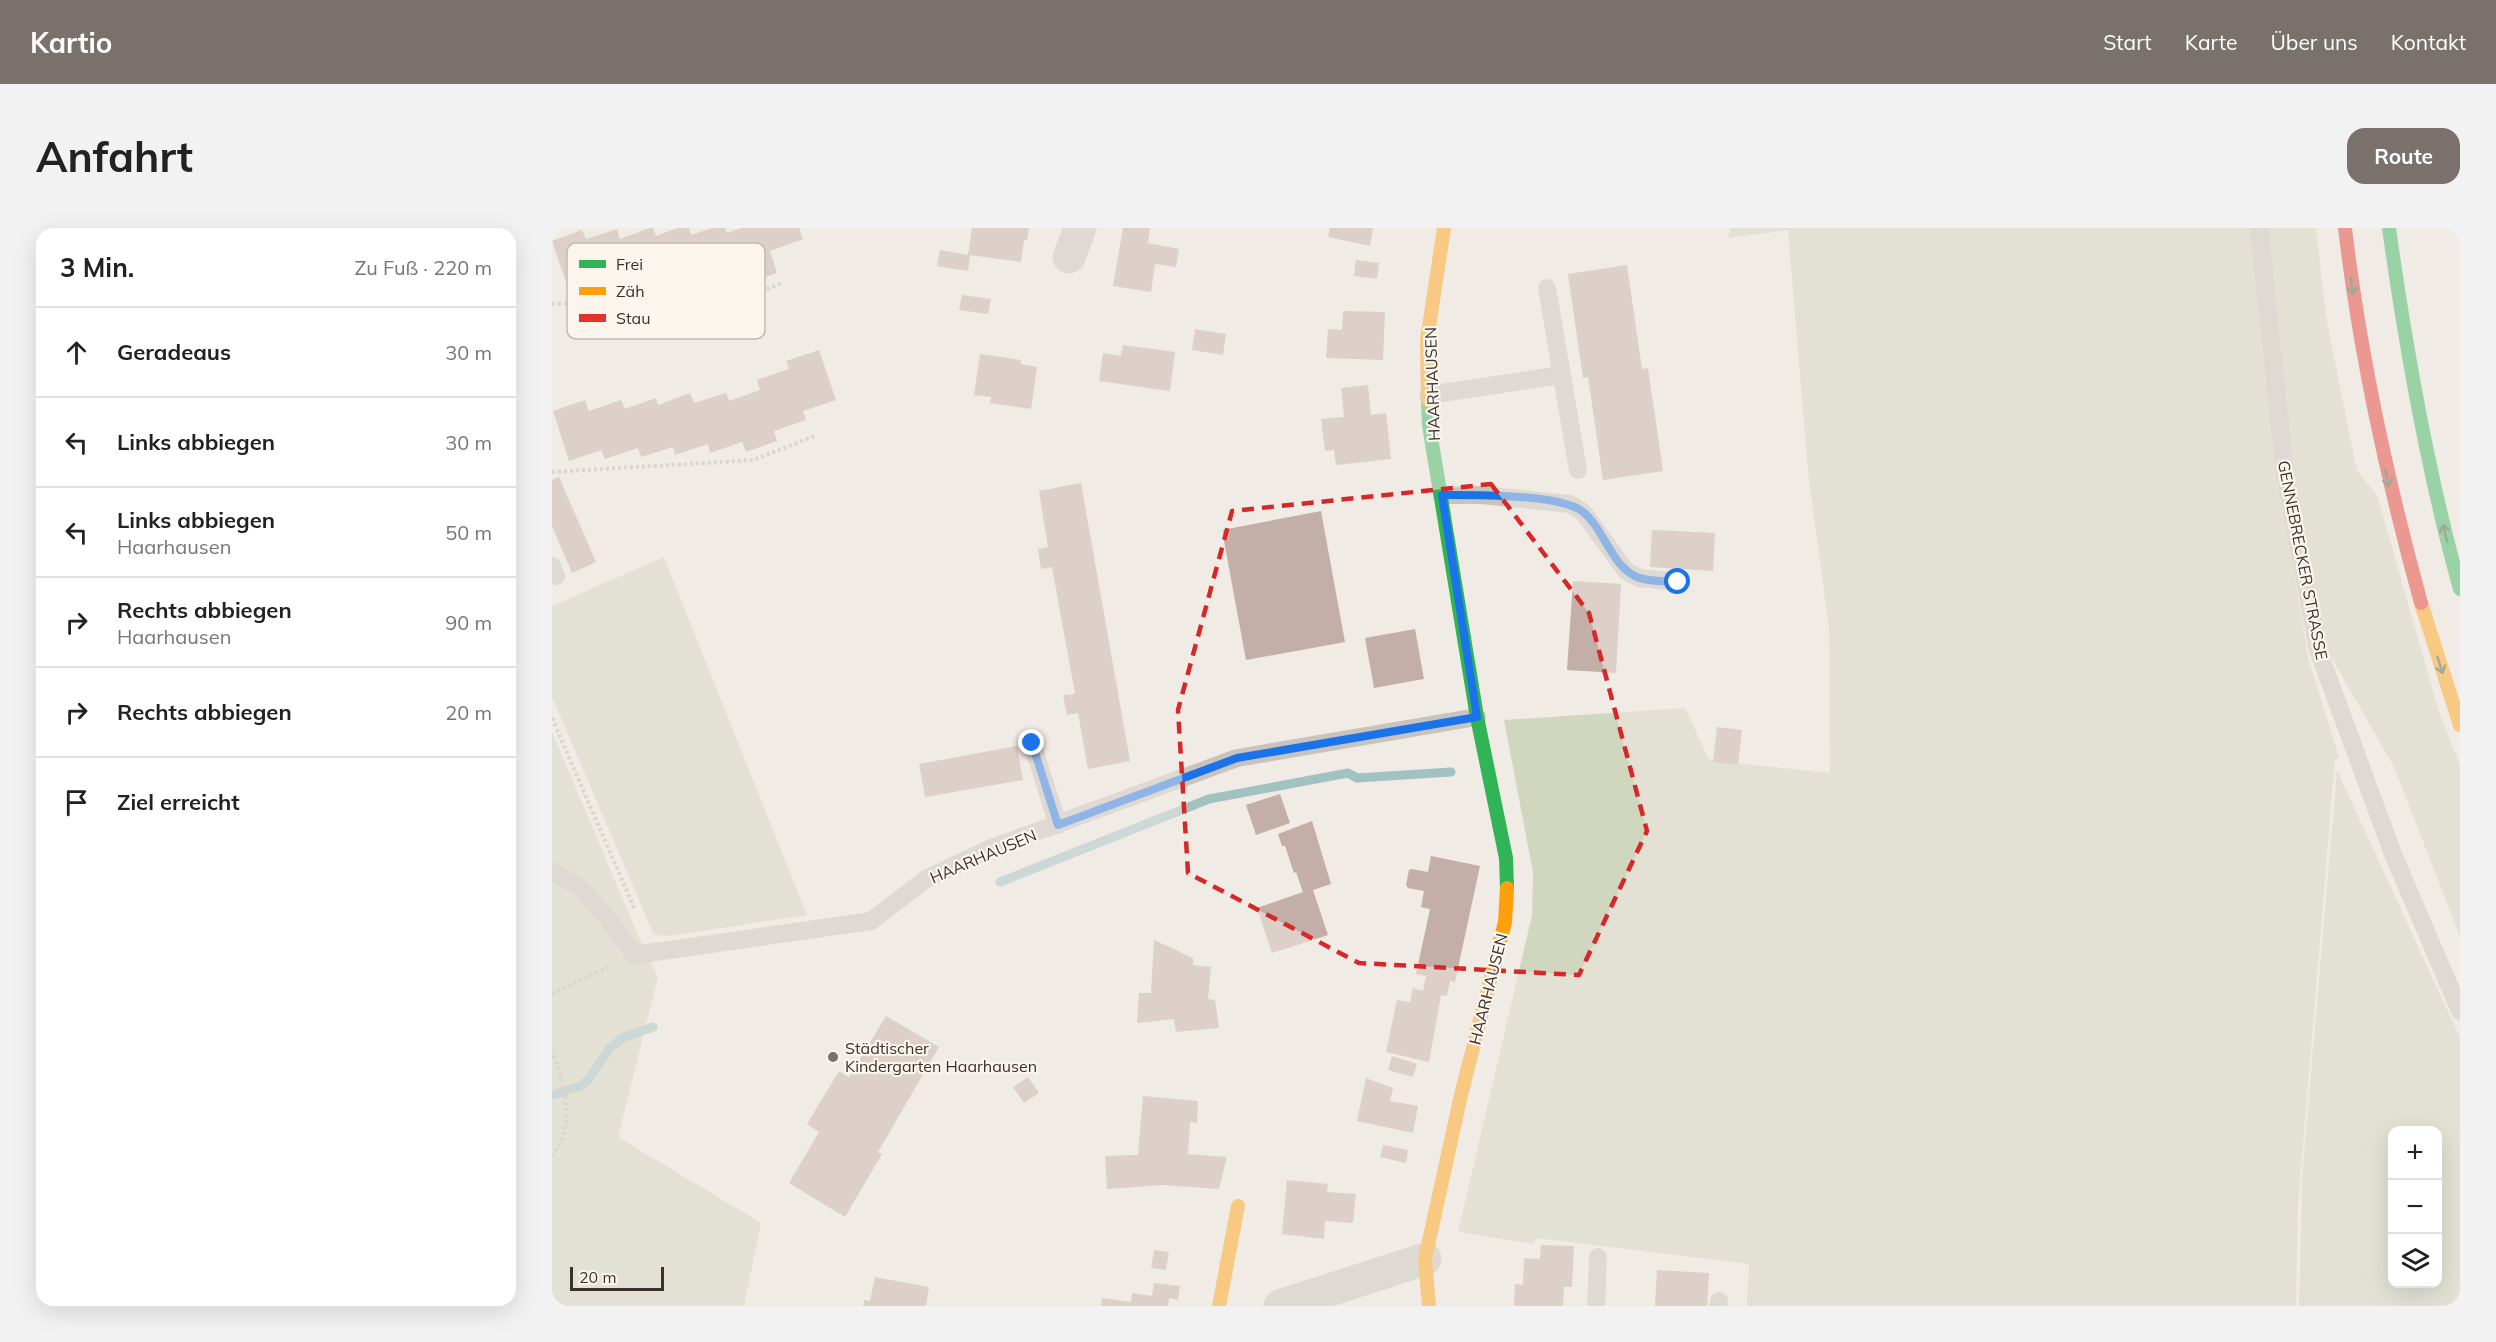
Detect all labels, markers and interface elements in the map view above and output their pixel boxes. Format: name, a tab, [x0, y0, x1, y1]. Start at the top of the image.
text: Kartio	[30, 25, 112, 60]
text: Start	[2103, 29, 2152, 55]
text: Karte	[2185, 29, 2237, 55]
text: Über uns	[2270, 29, 2358, 55]
text: Kontakt	[2391, 29, 2466, 55]
button: Route	[2347, 128, 2460, 184]
text: Anfahrt	[36, 130, 193, 183]
legend	[567, 243, 765, 339]
text: 3 Min.	[60, 251, 134, 284]
text: Frei	[616, 254, 643, 274]
text: Zu Fuß · 220 m	[354, 255, 492, 280]
one-way arrow	[2347, 276, 2358, 295]
text: Zäh	[616, 281, 645, 301]
text: Stau	[616, 308, 650, 328]
street label: HAARHAUSEN	[1420, 327, 1444, 441]
icon: ahead	[60, 336, 93, 369]
text: Geradeaus	[117, 338, 231, 366]
text: 30 m	[445, 340, 492, 365]
icon: left	[60, 426, 93, 459]
text: Links abbiegen	[117, 428, 275, 456]
text: 30 m	[445, 430, 492, 455]
street label: GENNEBRECKER STRASSE	[2274, 459, 2332, 661]
one-way arrow	[2382, 468, 2394, 487]
text: Links abbiegen	[117, 506, 275, 534]
icon: left	[60, 516, 93, 549]
text: 50 m	[445, 520, 492, 545]
one-way arrow	[2439, 523, 2451, 542]
text: Haarhausen	[117, 534, 231, 559]
route start	[1664, 568, 1690, 594]
text: Rechts abbiegen	[117, 596, 292, 624]
icon: right	[60, 606, 93, 639]
text: 90 m	[445, 610, 492, 635]
text: Haarhausen	[117, 624, 231, 649]
one-way arrow	[2436, 655, 2447, 674]
icon: right	[60, 696, 93, 729]
text: Rechts abbiegen	[117, 698, 292, 726]
text: 20 m	[445, 700, 492, 725]
route end	[1018, 729, 1044, 755]
icon: arrive	[60, 786, 93, 819]
text: Ziel erreicht	[117, 788, 240, 816]
street label: HAARHAUSEN	[927, 825, 1039, 887]
street label: HAARHAUSEN	[1465, 931, 1511, 1047]
place label: Städtischer Kindergarten Haarhausen	[845, 1038, 1037, 1076]
marker: Städtischer Kindergarten Haarhausen	[826, 1050, 840, 1064]
map controls	[2388, 1126, 2442, 1288]
button: +	[2388, 1126, 2442, 1180]
button: −	[2388, 1180, 2442, 1234]
button: layers	[2388, 1234, 2442, 1288]
scale bar	[570, 1264, 664, 1292]
text: 20 m	[579, 1267, 616, 1287]

